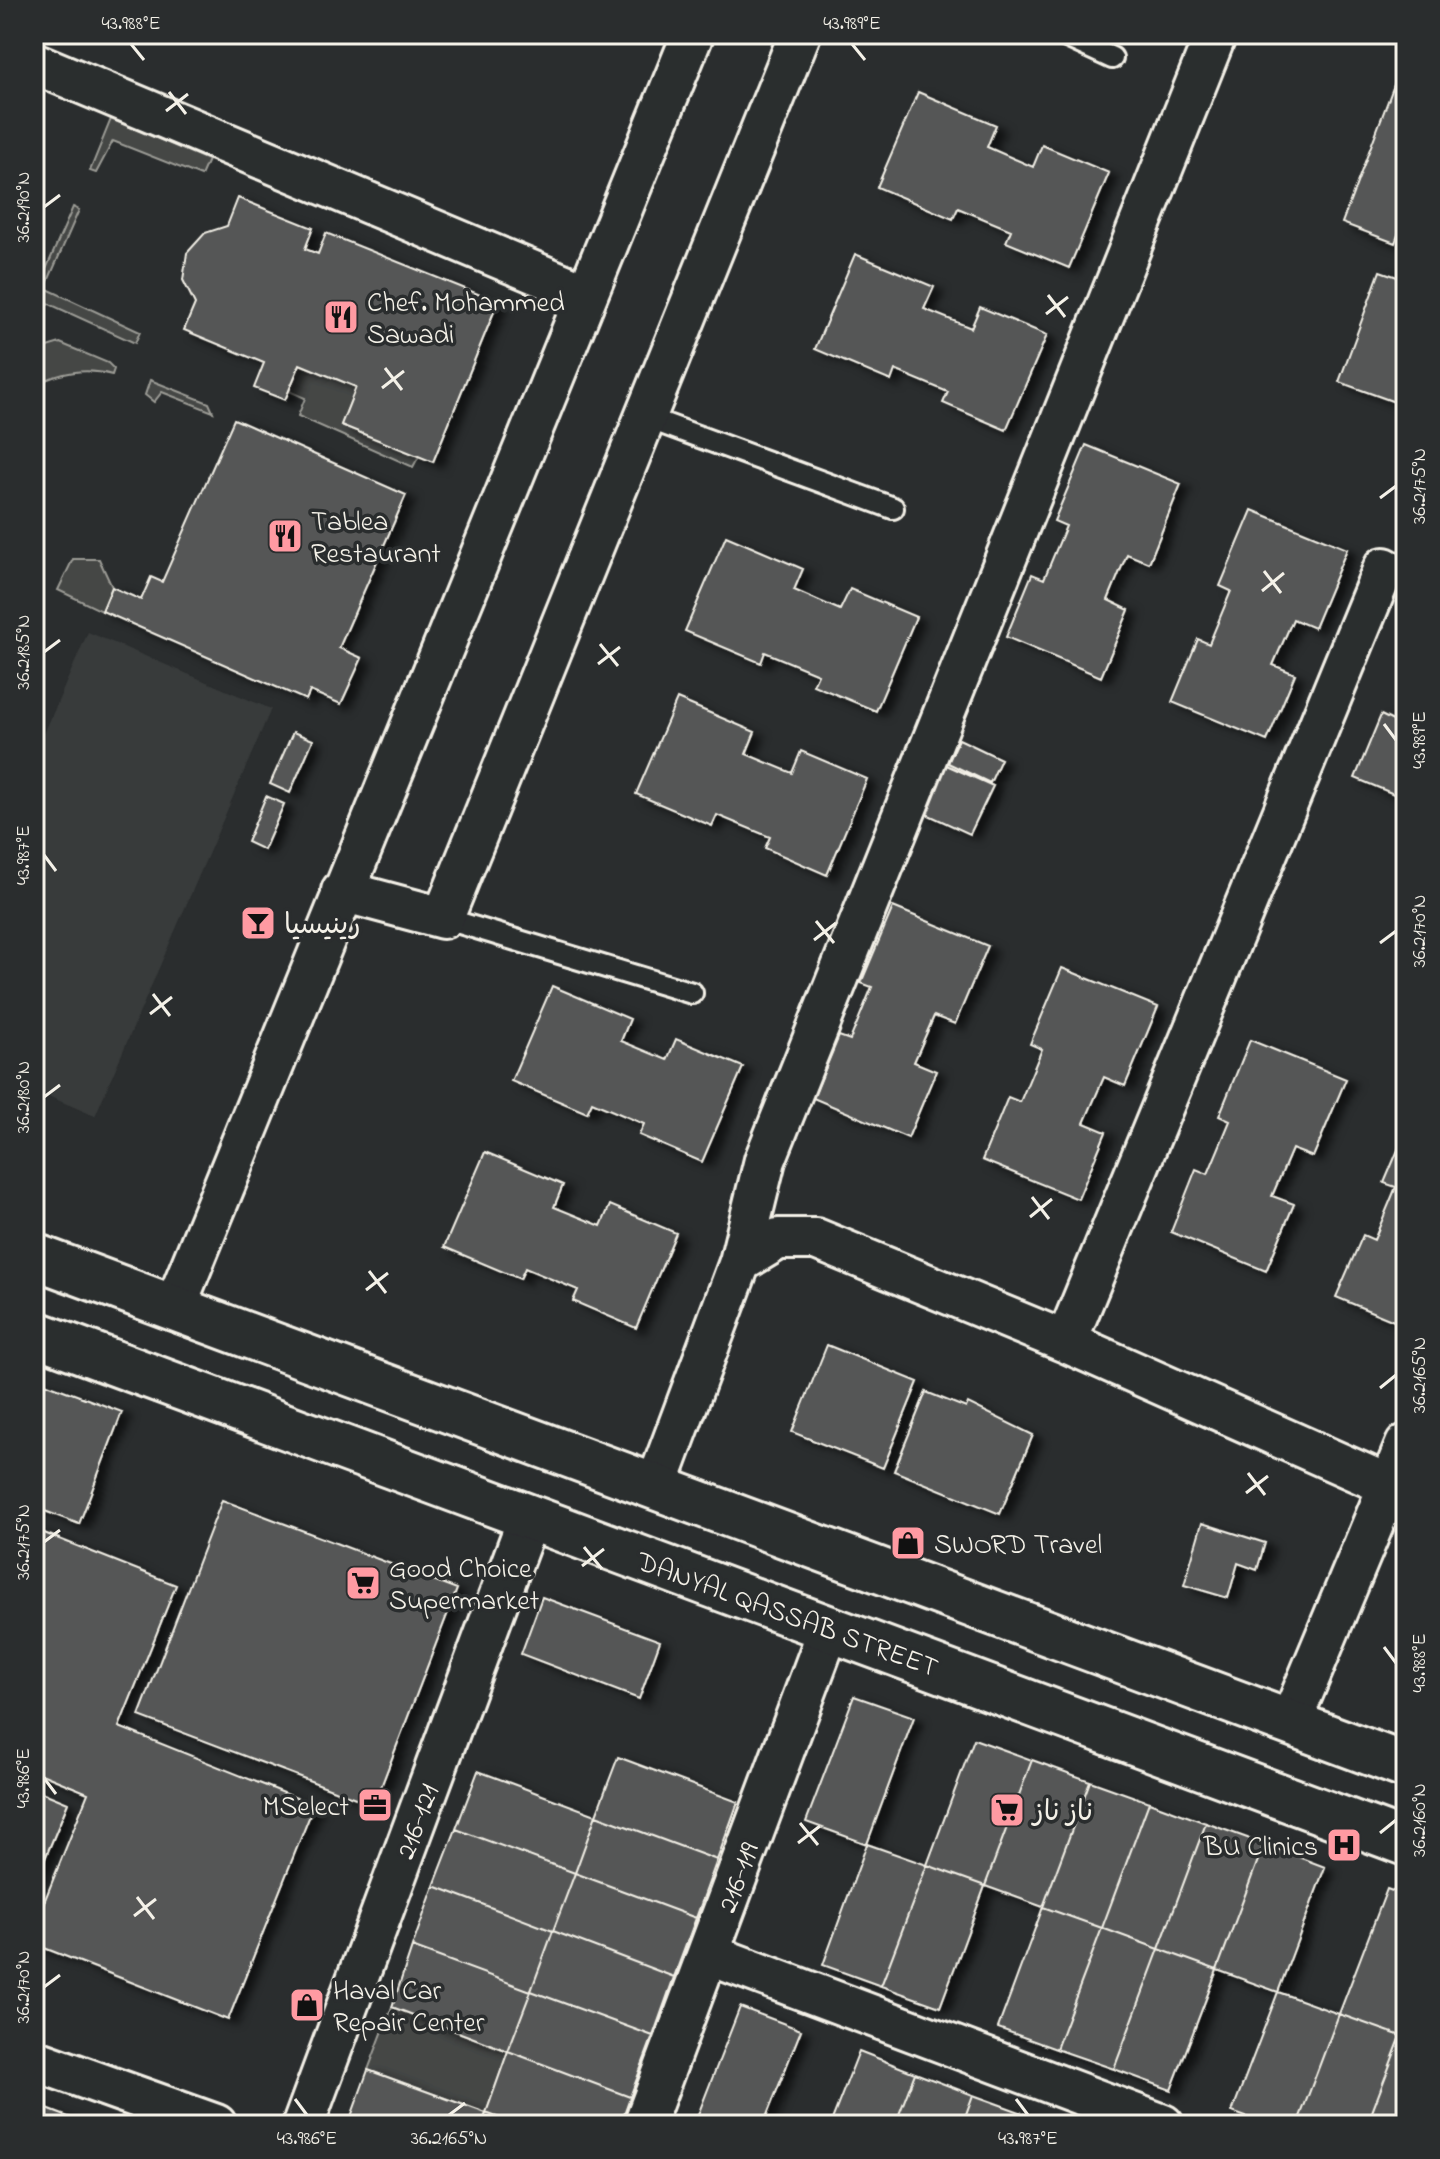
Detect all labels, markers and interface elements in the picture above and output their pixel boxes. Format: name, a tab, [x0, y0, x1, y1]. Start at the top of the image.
text: 43.988°E	[101, 10, 161, 39]
text: 43.989°E	[823, 10, 881, 39]
text: 36.2190°N	[10, 172, 39, 242]
place label: Chef. Mohammed Sawadi	[367, 284, 565, 357]
restaurant icon: Chef. Mohammed Sawadi	[322, 298, 360, 336]
text: 36.2175°N	[1406, 448, 1435, 524]
place label: Tablea Restaurant	[311, 503, 441, 576]
restaurant icon: Tablea Restaurant	[266, 517, 304, 555]
text: 36.2185°N	[10, 614, 39, 690]
text: 43.989°E	[1406, 711, 1435, 769]
text: 43.987°E	[10, 825, 39, 885]
text: 36.2170°N	[1406, 894, 1435, 968]
bar icon: رينيسيا	[239, 904, 277, 942]
place label: رينيسيا	[284, 906, 361, 947]
text: 36.2180°N	[10, 1061, 39, 1133]
text: 36.2165°N	[1406, 1337, 1435, 1413]
text: 36.2175°N	[10, 1504, 39, 1580]
shop icon: SWORD Travel	[889, 1524, 927, 1562]
place label: SWORD Travel	[934, 1526, 1102, 1567]
street label: DANYAL QASSAB STREET	[629, 1542, 943, 1690]
place label: Good Choice Supermarket	[389, 1550, 539, 1623]
supermarket icon: Good Choice Supermarket	[344, 1564, 382, 1602]
text: 43.988°E	[1406, 1633, 1435, 1693]
text: 43.986°E	[10, 1748, 39, 1808]
street label: 216-121	[387, 1779, 452, 1866]
text: 36.2160°N	[1406, 1783, 1435, 1857]
office icon: MSelect	[356, 1786, 394, 1824]
place label: MSelect	[262, 1788, 349, 1829]
supermarket icon: ناز ناز	[988, 1791, 1026, 1829]
place label: ناز ناز	[1031, 1793, 1093, 1834]
hospital icon: BU Clinics	[1325, 1826, 1363, 1864]
place label: BU Clinics	[1203, 1828, 1318, 1869]
street label: 216-119	[709, 1837, 772, 1919]
text: 36.2170°N	[10, 1950, 39, 2024]
place label: Haval Car Repair Center	[333, 1972, 485, 2045]
shop icon: Haval Car Repair Center	[288, 1986, 326, 2024]
text: 43.986°E	[277, 2125, 337, 2154]
text: 36.2165°N	[411, 2125, 487, 2154]
text: 43.987°E	[998, 2125, 1058, 2154]

